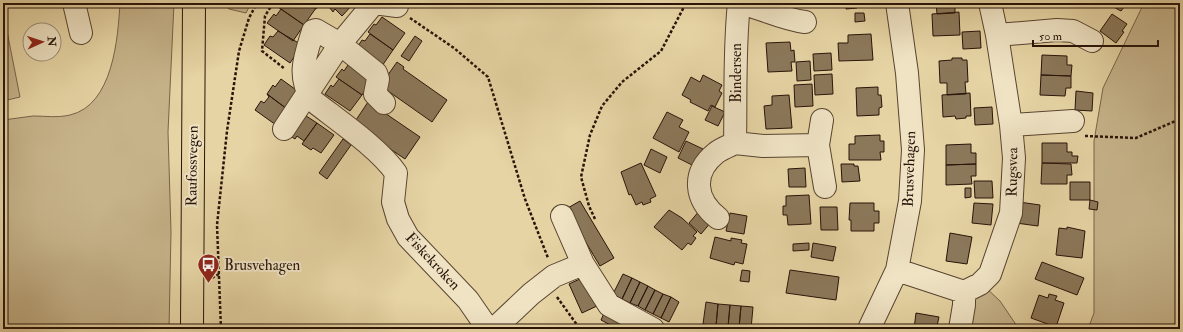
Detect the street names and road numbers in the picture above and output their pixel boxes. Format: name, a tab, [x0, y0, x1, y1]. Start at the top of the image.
street label: Bindersen	[727, 43, 746, 103]
street label: Raufossvegen	[182, 125, 203, 207]
street label: Brusvehagen	[899, 130, 920, 207]
street label: Rugsvea	[1003, 146, 1022, 197]
street label: Fiskekroken	[401, 228, 464, 295]

